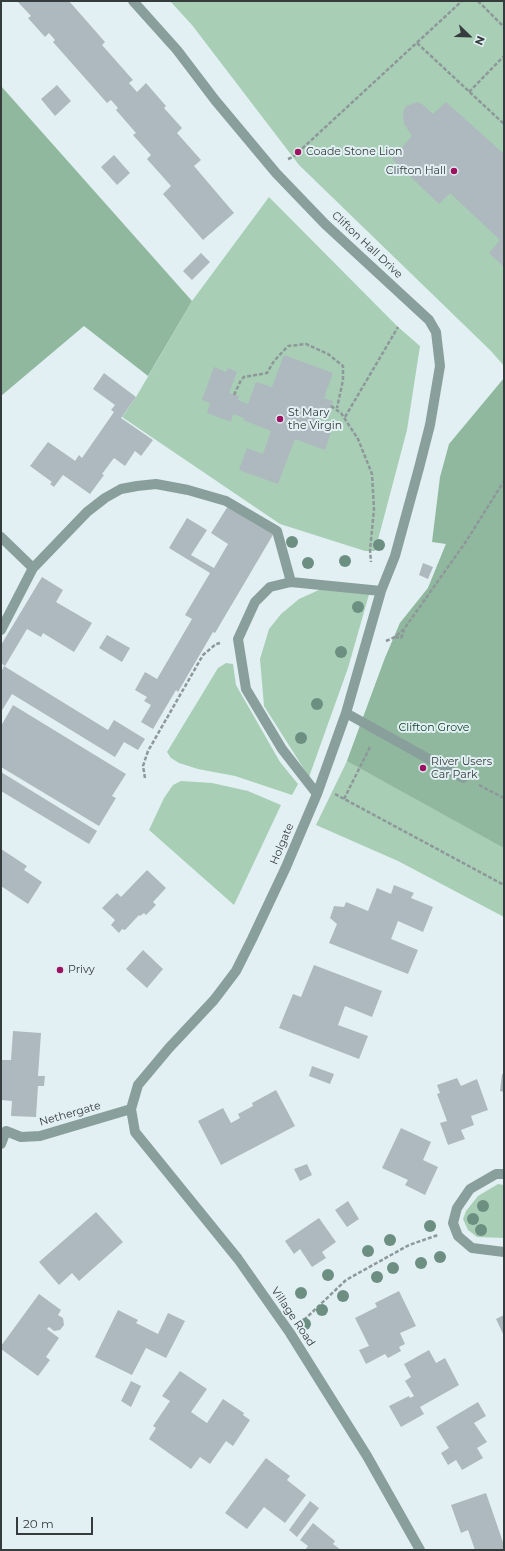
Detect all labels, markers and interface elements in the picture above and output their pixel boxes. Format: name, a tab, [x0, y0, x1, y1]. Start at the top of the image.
north arrow	[449, 16, 489, 56]
text: N	[472, 34, 488, 48]
place label: Coade Stone Lion	[306, 145, 403, 159]
marker: Coade Stone Lion	[293, 147, 303, 157]
place label: Clifton Hall	[386, 164, 446, 178]
marker: Clifton Hall	[449, 166, 459, 176]
street label: Clifton Hall Drive	[329, 209, 405, 281]
place label: St Mary the Virgin	[288, 406, 342, 432]
marker: St Mary the Virgin	[275, 414, 285, 424]
park label: Clifton Grove	[399, 721, 469, 735]
place label: River Users Car Park	[431, 755, 492, 781]
marker: River Users Car Park	[418, 763, 428, 773]
street label: Holgate	[267, 821, 297, 867]
place label: Privy	[68, 963, 95, 977]
marker: Privy	[55, 965, 65, 975]
street label: Nethergate	[38, 1099, 102, 1129]
street label: Village Road	[268, 1285, 318, 1349]
scale bar	[18, 1509, 95, 1535]
text: 20 m	[23, 1516, 54, 1531]

